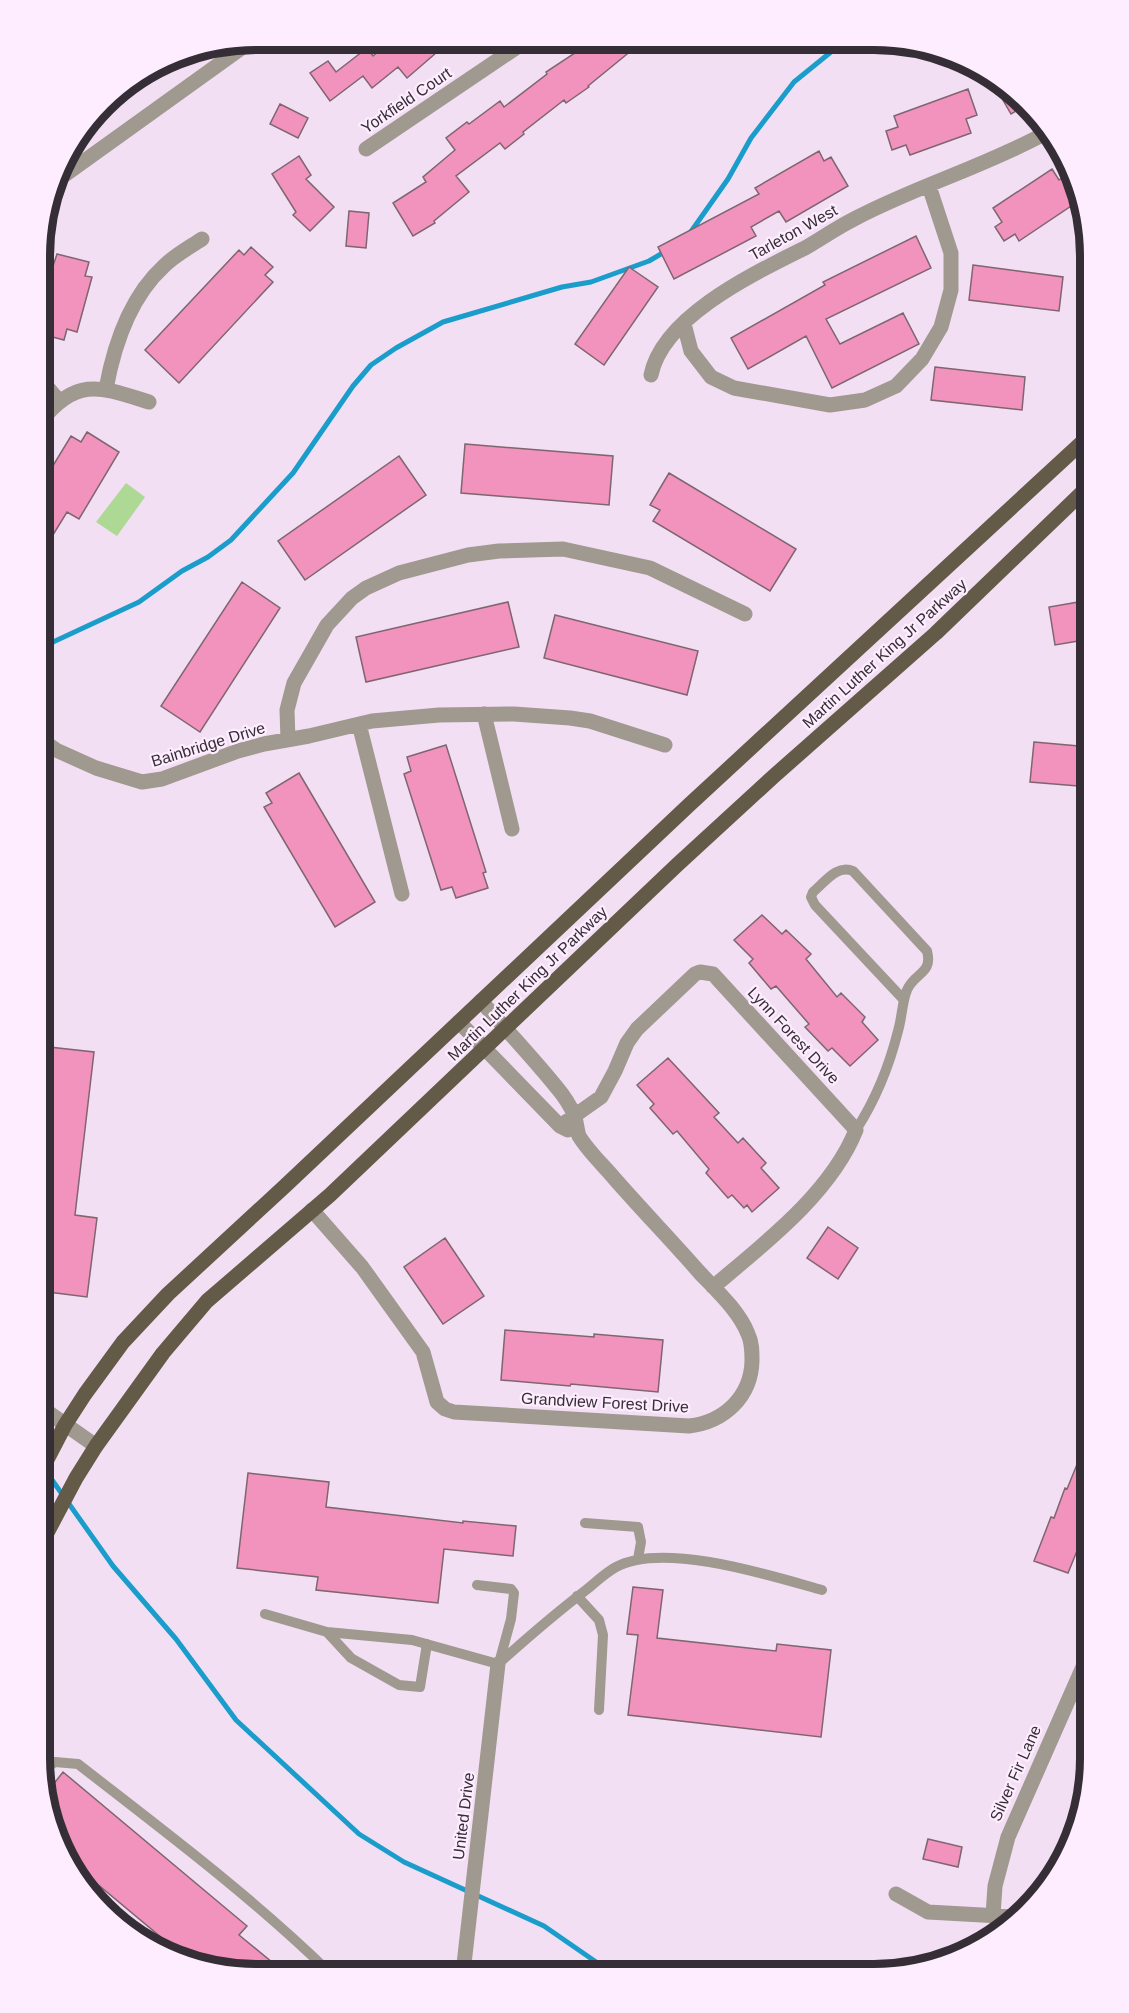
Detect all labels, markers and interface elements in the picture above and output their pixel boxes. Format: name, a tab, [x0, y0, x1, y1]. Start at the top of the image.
street label: Yorkfield Court	[358, 64, 455, 137]
street label: Tarleton West	[746, 201, 840, 264]
street label: Martin Luther King Jr Parkway	[799, 575, 970, 731]
street label: Bainbridge Drive	[149, 719, 267, 770]
street label: Martin Luther King Jr Parkway	[444, 903, 610, 1064]
street label: Lynn Forest Drive	[745, 984, 843, 1087]
street label: Grandview Forest Drive	[521, 1390, 689, 1415]
street label: Silver Fir Lane	[987, 1723, 1044, 1824]
street label: United Drive	[450, 1771, 477, 1861]

